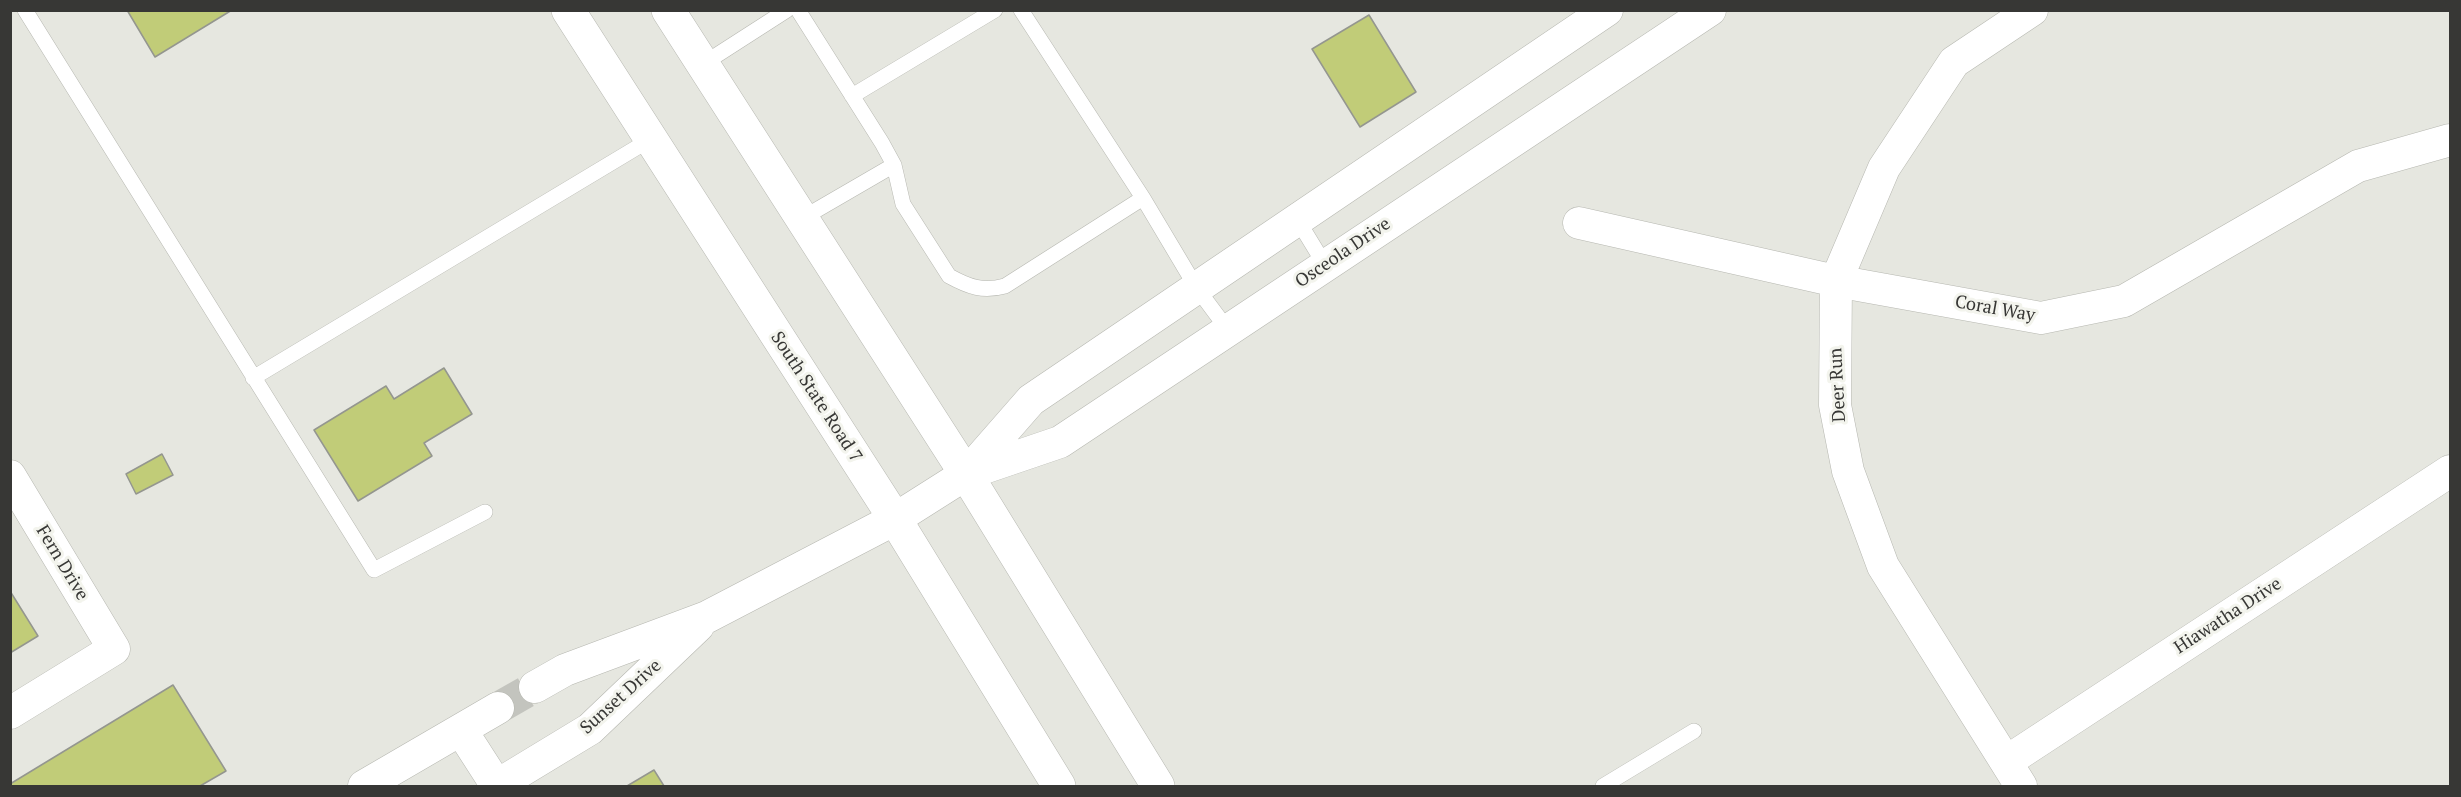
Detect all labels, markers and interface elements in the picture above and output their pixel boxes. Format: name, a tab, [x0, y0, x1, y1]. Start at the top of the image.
street label: Osceola Drive	[1291, 213, 1395, 293]
street label: Coral Way	[1953, 291, 2037, 327]
street label: South State Road 7	[766, 328, 866, 466]
street label: Deer Run	[1825, 347, 1851, 423]
street label: Fern Drive	[31, 522, 93, 604]
street label: Hiawatha Drive	[2170, 573, 2286, 659]
street label: Sunset Drive	[576, 655, 666, 739]

